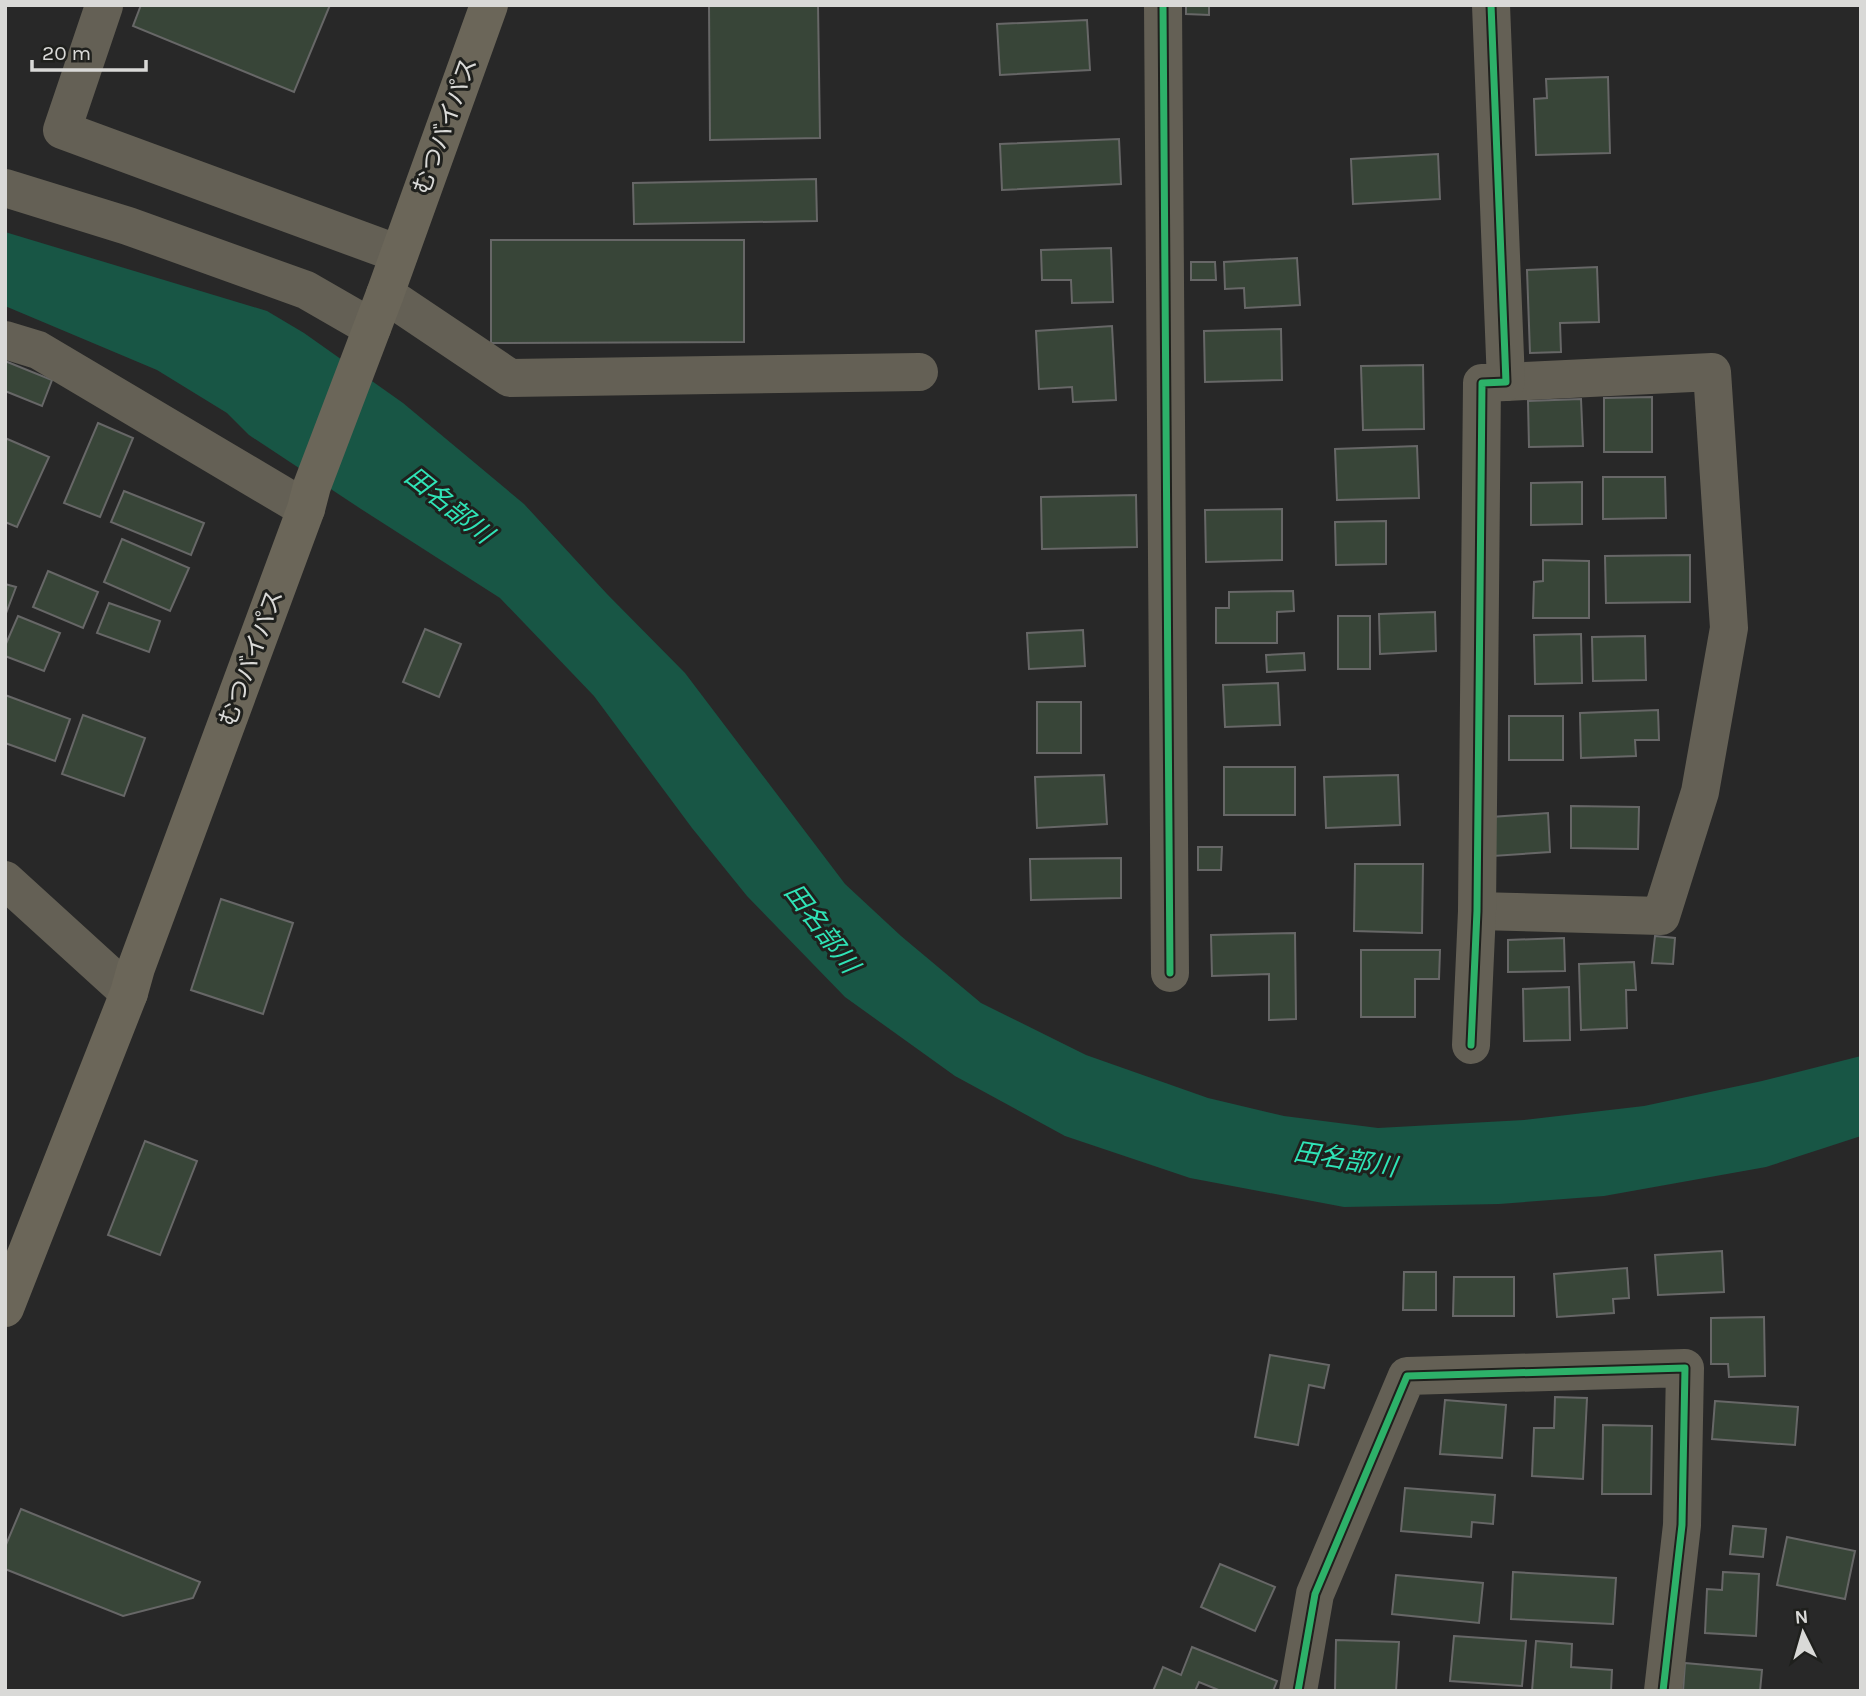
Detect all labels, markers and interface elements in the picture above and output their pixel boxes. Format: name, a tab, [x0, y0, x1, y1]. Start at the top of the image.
scale bar	[32, 28, 145, 72]
text: 20 m	[42, 41, 91, 65]
street label: むつバイパス	[407, 54, 483, 198]
water label: 田名部川	[399, 461, 501, 552]
street label: むつバイパス	[213, 586, 289, 730]
water label: 田名部川	[778, 877, 867, 982]
water label: 田名部川	[1291, 1136, 1402, 1183]
north arrow	[1768, 1598, 1838, 1668]
text: N	[1794, 1606, 1809, 1629]

